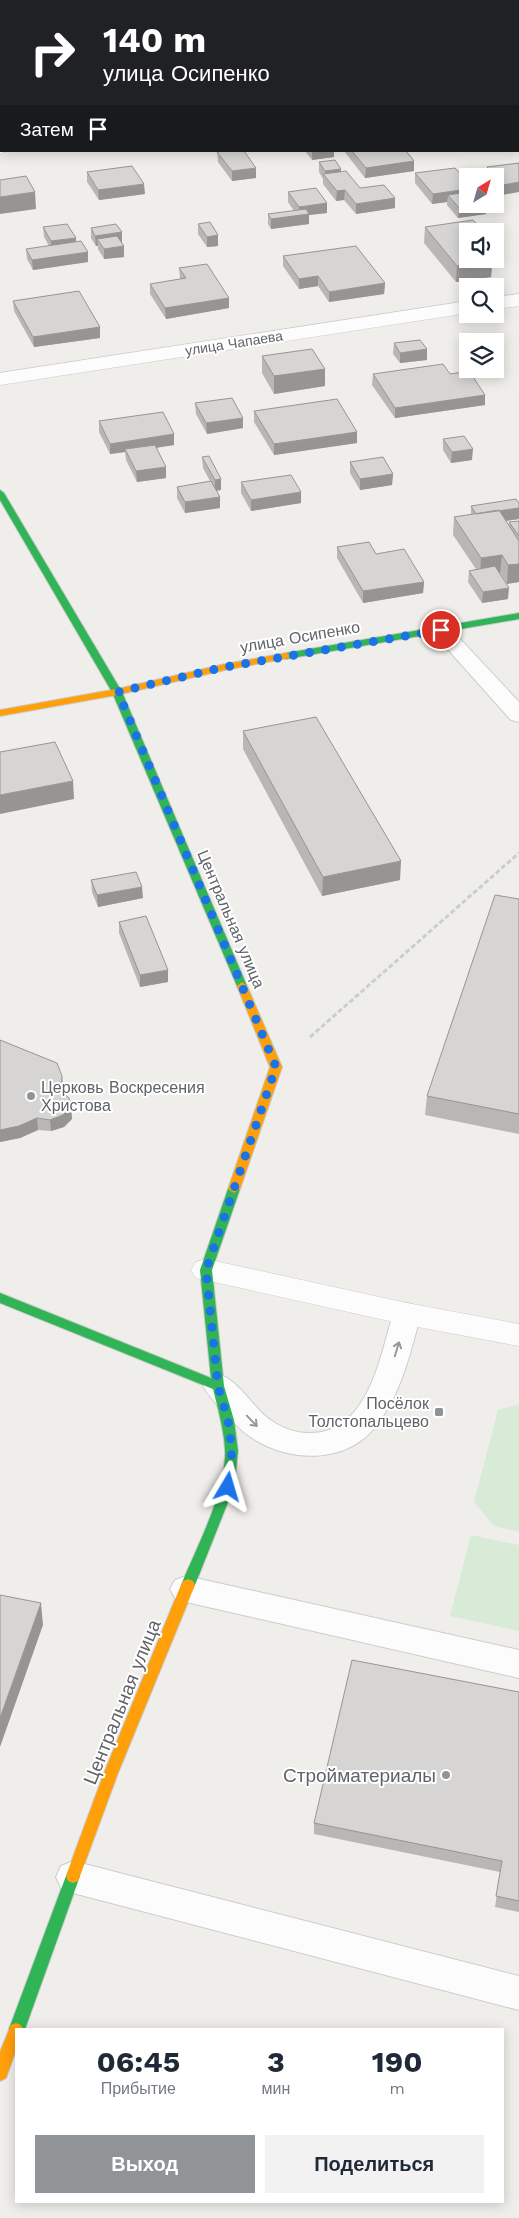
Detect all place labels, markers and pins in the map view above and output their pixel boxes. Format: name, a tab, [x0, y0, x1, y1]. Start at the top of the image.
pin	[420, 609, 462, 651]
place label: Церковь Воскресения Христова	[41, 1078, 205, 1115]
marker: Церковь Воскресения Христова	[25, 1090, 37, 1102]
place label: Посёлок Толстопальцево	[308, 1394, 430, 1431]
marker: Посёлок Толстопальцево	[433, 1406, 445, 1418]
place label: Стройматериалы	[283, 1764, 436, 1787]
marker: Стройматериалы	[440, 1769, 452, 1781]

